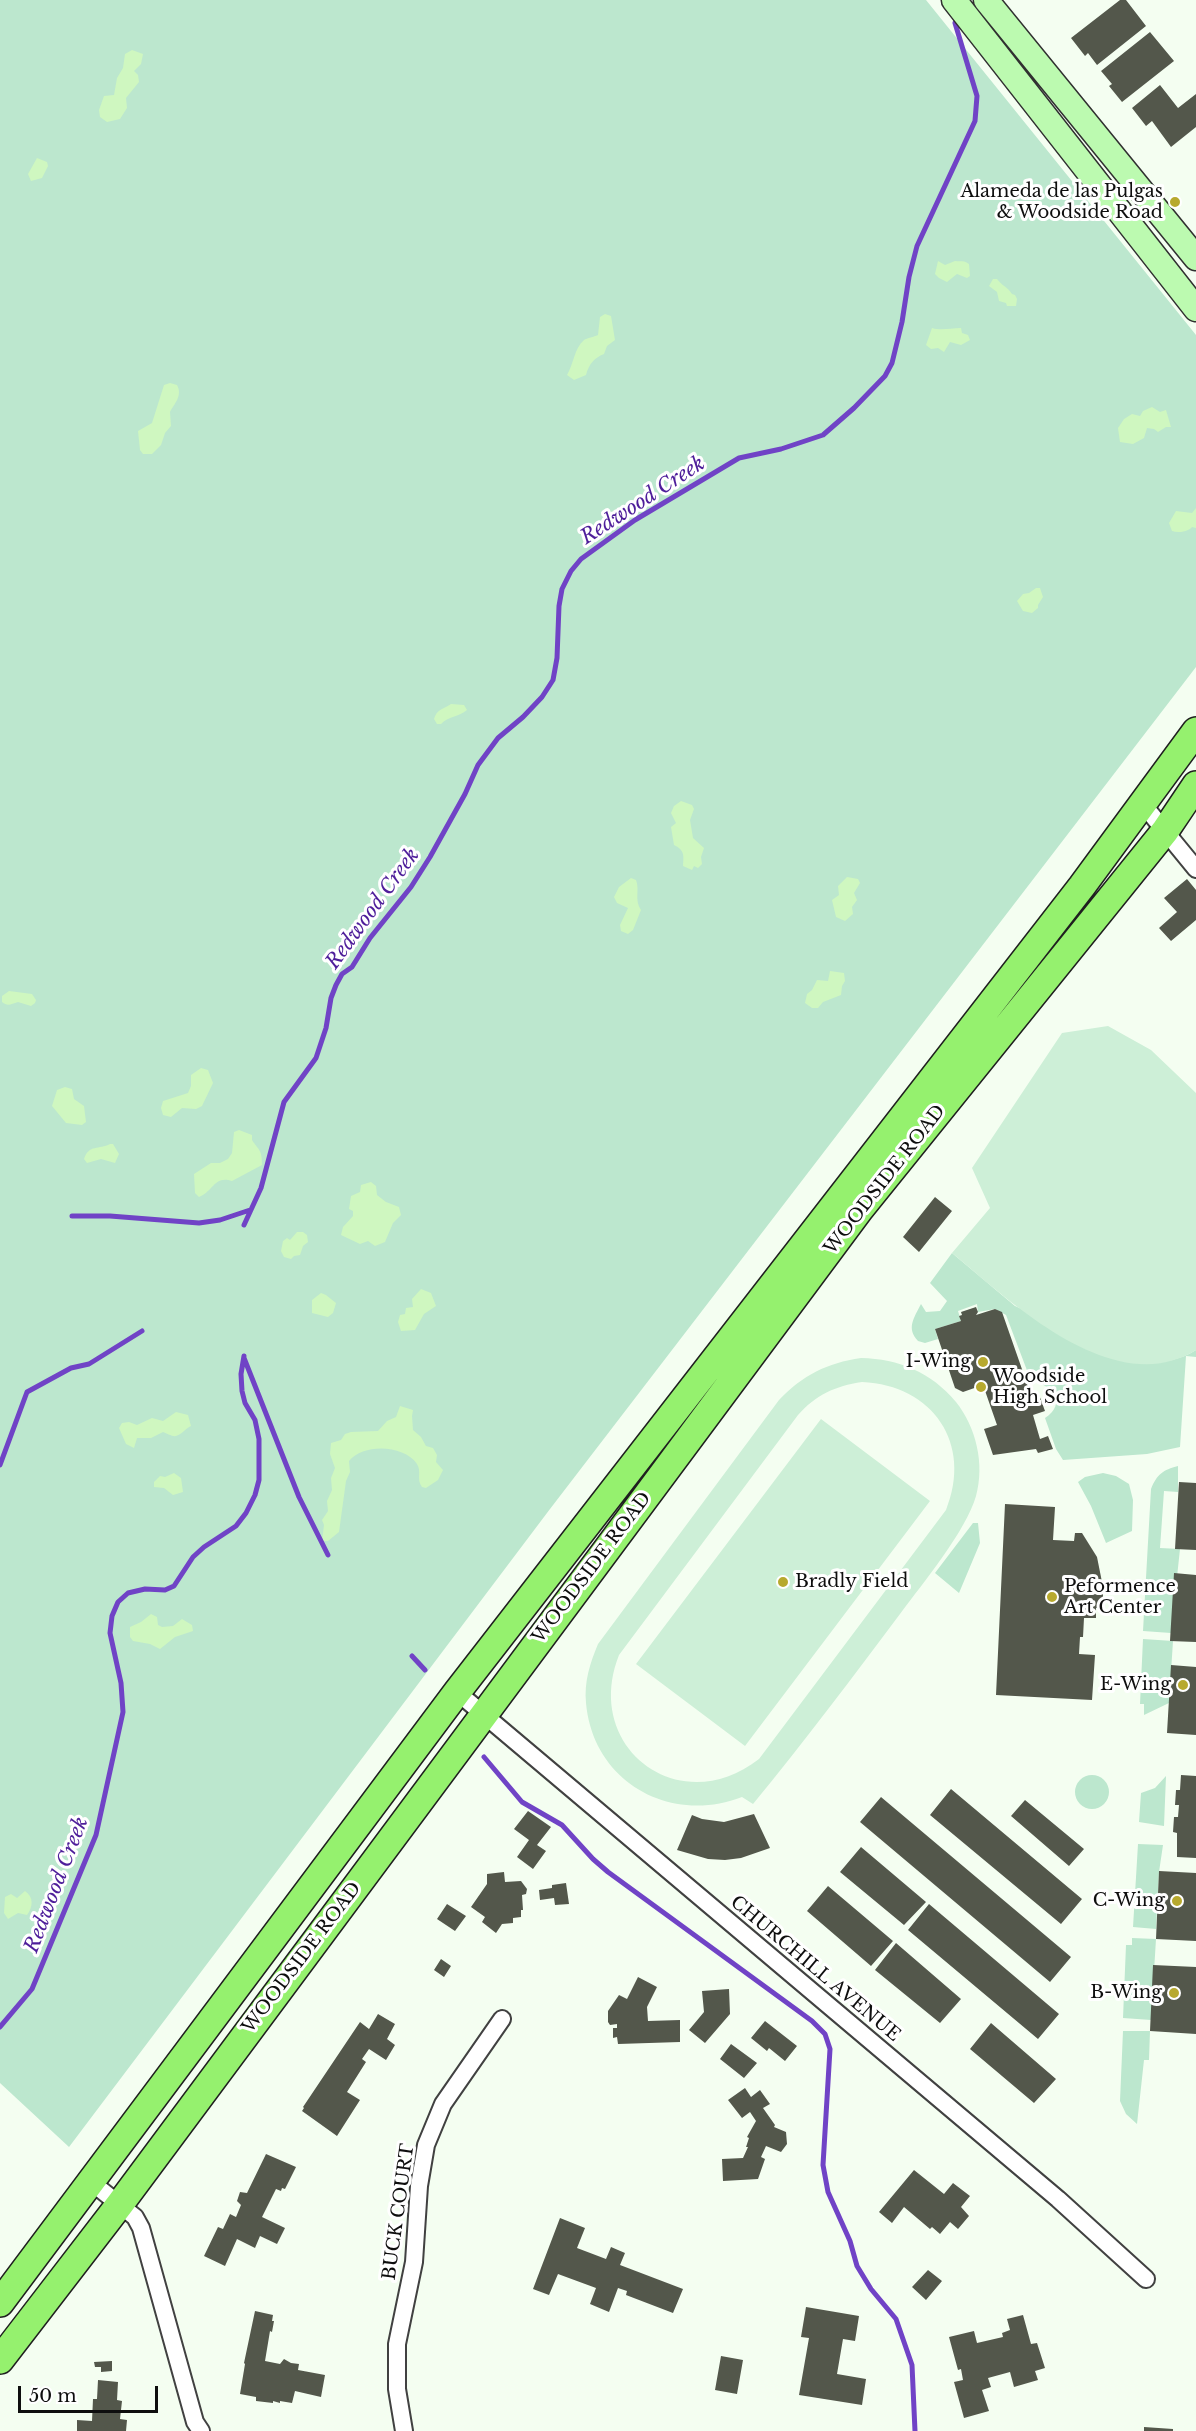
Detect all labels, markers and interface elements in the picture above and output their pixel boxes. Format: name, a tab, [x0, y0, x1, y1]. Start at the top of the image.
place label: Alameda de las Pulgas & Woodside Road	[960, 181, 1163, 224]
marker: Alameda de las Pulgas & Woodside Road	[1168, 195, 1182, 209]
water label: Redwood Creek	[576, 452, 710, 550]
water label: Redwood Creek	[321, 844, 425, 974]
street label: WOODSIDE ROAD	[820, 1101, 950, 1259]
place label: I-Wing	[906, 1351, 971, 1373]
marker: I-Wing	[976, 1355, 990, 1369]
place label: Woodside High School	[993, 1366, 1107, 1408]
marker: Woodside High School	[974, 1380, 988, 1394]
street label: WOODSIDE ROAD	[528, 1488, 656, 1648]
place label: Bradly Field	[795, 1571, 908, 1593]
marker: Bradly Field	[776, 1575, 790, 1589]
place label: Peformence Art Center	[1064, 1576, 1176, 1618]
marker: Peformence Art Center	[1045, 1590, 1059, 1604]
place label: E-Wing	[1100, 1674, 1171, 1696]
marker: E-Wing	[1176, 1678, 1190, 1692]
water label: Redwood Creek	[20, 1814, 94, 1956]
street label: WOODSIDE ROAD	[238, 1878, 366, 2038]
place label: C-Wing	[1093, 1890, 1165, 1912]
street label: CHURCHILL AVENUE	[726, 1892, 904, 2046]
marker: C-Wing	[1170, 1894, 1184, 1908]
place label: B-Wing	[1090, 1982, 1162, 2004]
marker: B-Wing	[1167, 1986, 1181, 2000]
street label: BUCK COURT	[379, 2142, 419, 2282]
scale bar	[21, 2374, 160, 2412]
text: 50 m	[29, 2385, 77, 2407]

